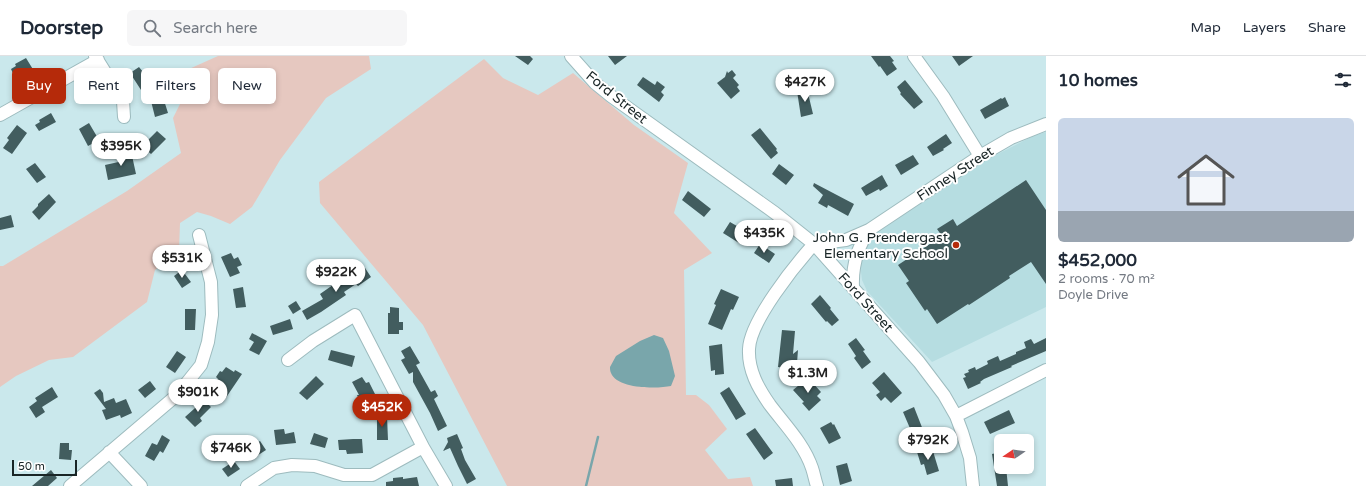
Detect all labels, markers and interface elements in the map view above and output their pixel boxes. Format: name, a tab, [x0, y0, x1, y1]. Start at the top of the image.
search box	[127, 10, 407, 46]
text: Doorstep	[20, 17, 103, 39]
icon: search	[141, 17, 163, 39]
text: Search here	[173, 19, 258, 37]
text: Map	[1191, 19, 1221, 36]
text: Layers	[1243, 19, 1286, 36]
text: Share	[1308, 19, 1346, 36]
street label: Ford Street	[583, 67, 651, 128]
chip: Buy	[12, 68, 66, 104]
chip: Rent	[74, 68, 133, 104]
chip: Filters	[141, 68, 210, 104]
chip: New	[218, 68, 276, 104]
pin: $427K	[777, 69, 833, 103]
icon: filters	[1332, 69, 1354, 91]
text: 10 homes	[1058, 70, 1138, 91]
text: $427K	[784, 74, 826, 90]
pin: $395K	[93, 133, 149, 167]
text: $395K	[100, 138, 142, 154]
street label: Finney Street	[914, 142, 997, 204]
icon: home	[1170, 144, 1242, 216]
pin: $435K	[736, 220, 792, 254]
text: $435K	[743, 225, 785, 241]
place label: John G. Prendergast Elementary School	[813, 229, 949, 262]
marker: John G. Prendergast Elementary School	[951, 240, 961, 250]
pin: $531K	[154, 245, 210, 279]
text: $531K	[161, 250, 203, 266]
text: $452,000	[1058, 250, 1137, 271]
pin: $922K	[308, 259, 364, 293]
text: $922K	[315, 264, 357, 280]
street label: Ford Street	[835, 269, 897, 336]
text: 2 rooms · 70 m²	[1058, 271, 1155, 287]
text: Doyle Drive	[1058, 287, 1128, 303]
pin: $1.3M	[780, 360, 836, 394]
text: $1.3M	[788, 365, 828, 381]
pin: $901K	[170, 379, 226, 413]
text: $901K	[177, 384, 219, 400]
pin: $452K	[354, 394, 410, 428]
text: $452K	[361, 399, 403, 415]
pin: $792K	[900, 427, 956, 461]
text: $792K	[907, 432, 949, 448]
north arrow	[994, 434, 1034, 474]
map controls	[994, 434, 1034, 474]
pin: $746K	[203, 435, 259, 469]
text: $746K	[210, 440, 252, 456]
scale bar	[12, 458, 77, 477]
text: 50 m	[18, 460, 45, 473]

